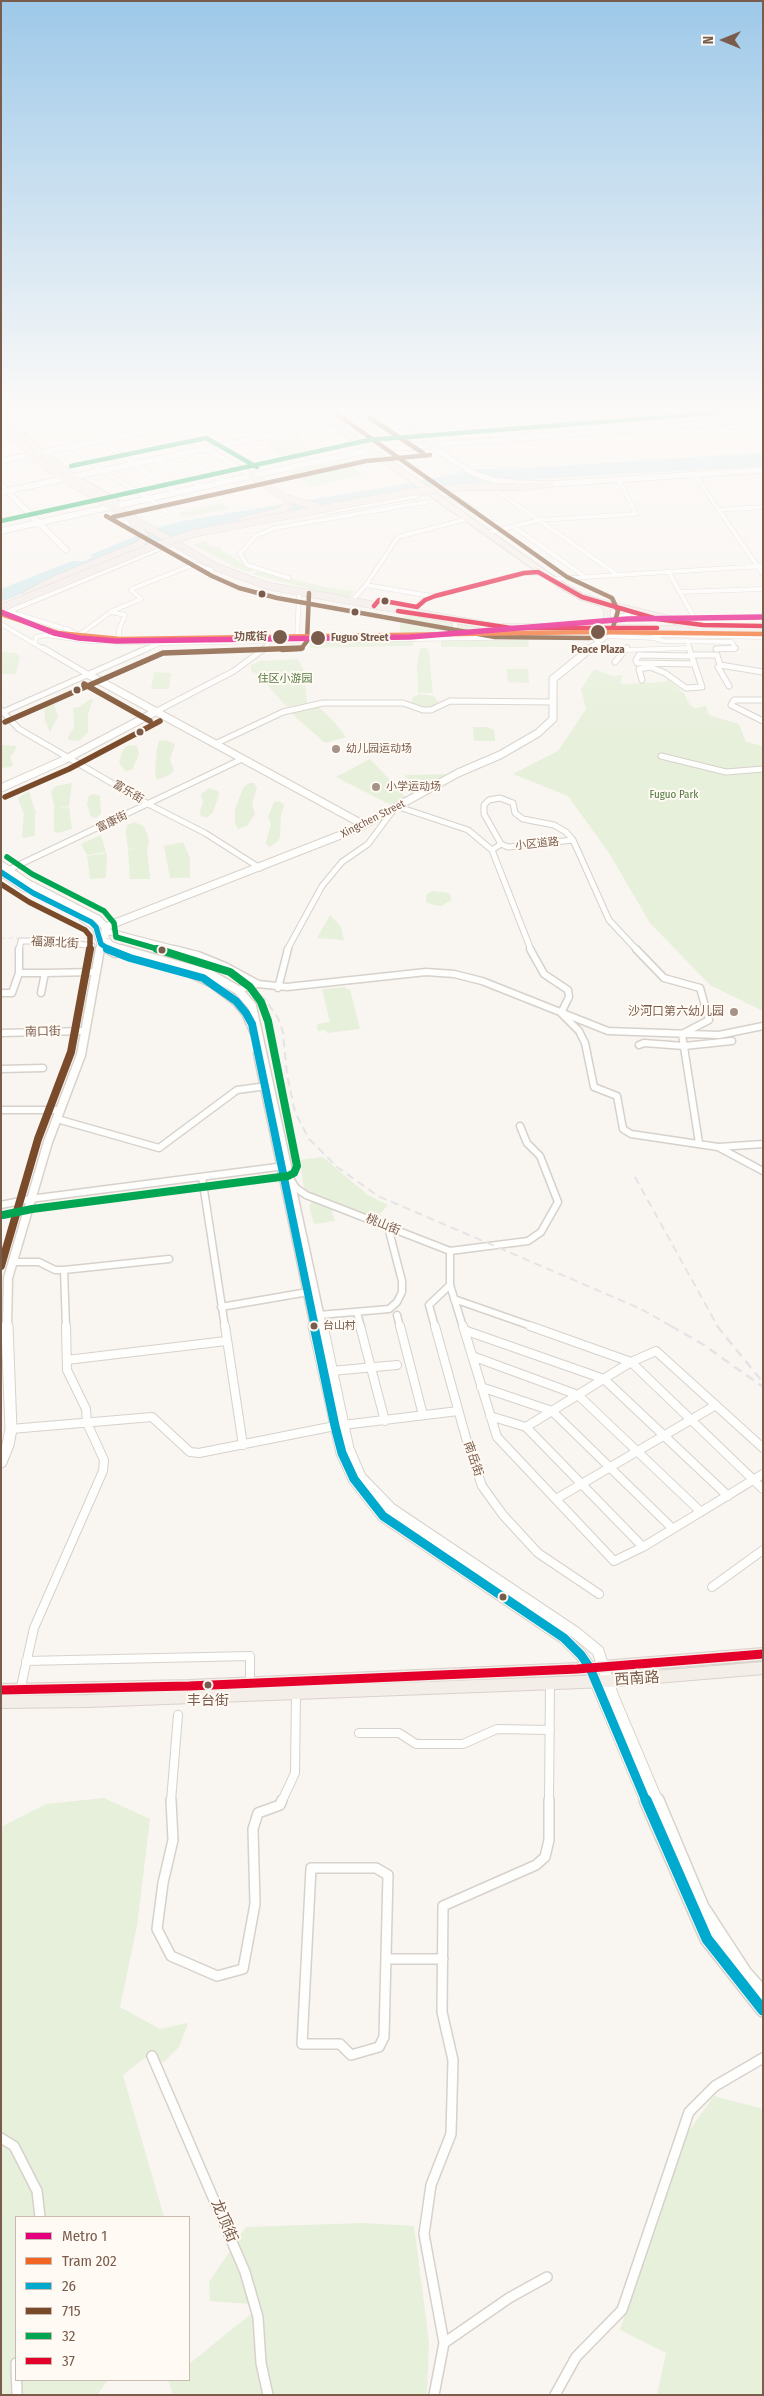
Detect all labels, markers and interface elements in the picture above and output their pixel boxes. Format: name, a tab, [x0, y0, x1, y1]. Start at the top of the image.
north arrow	[699, 15, 749, 65]
text: N	[700, 36, 717, 44]
unlabelled marker	[257, 589, 267, 599]
unlabelled marker	[380, 596, 390, 606]
unlabelled marker	[350, 607, 360, 617]
marker: Peace Plaza	[589, 623, 607, 641]
marker: 功成街	[271, 628, 289, 646]
marker: Fuguo Street	[309, 629, 327, 647]
place label: 功成街	[234, 630, 267, 644]
place label: Fuguo Street	[331, 631, 389, 645]
place label: Peace Plaza	[571, 643, 625, 657]
park label: 住区小游园	[258, 672, 312, 686]
unlabelled marker	[72, 685, 82, 695]
unlabelled marker	[135, 727, 145, 737]
place label: 幼儿园运动场	[346, 742, 412, 756]
marker: 幼儿园运动场	[330, 743, 342, 755]
street label: 富乐街	[110, 778, 146, 806]
place label: 小学运动场	[386, 780, 441, 794]
marker: 小学运动场	[370, 781, 382, 793]
park label: Fuguo Park	[650, 788, 698, 802]
street label: Xingchen Street	[339, 797, 407, 841]
street label: 富康街	[94, 809, 130, 835]
street label: 小区道路	[514, 835, 560, 853]
street label: 福源北街	[31, 935, 79, 951]
unlabelled marker	[157, 945, 167, 955]
place label: 沙河口第六幼儿园	[628, 1005, 724, 1019]
marker: 沙河口第六幼儿园	[728, 1006, 740, 1018]
street label: 南口街	[25, 1024, 61, 1040]
street label: 桃山街	[364, 1212, 402, 1238]
place label: 台山村	[323, 1319, 356, 1333]
marker: 台山村	[309, 1321, 319, 1331]
street label: 南岳街	[460, 1440, 486, 1478]
unlabelled marker	[498, 1592, 508, 1602]
street label: 西南路	[614, 1668, 660, 1690]
marker: 丰台街	[203, 1680, 213, 1690]
place label: 丰台街	[187, 1693, 229, 1709]
street label: 龙顶街	[207, 2197, 241, 2245]
legend	[15, 2216, 190, 2381]
text: Metro 1	[62, 2227, 107, 2245]
text: Tram 202	[62, 2252, 117, 2270]
text: 26	[62, 2277, 76, 2295]
text: 715	[62, 2302, 81, 2320]
text: 32	[62, 2327, 75, 2345]
text: 37	[62, 2352, 75, 2370]

